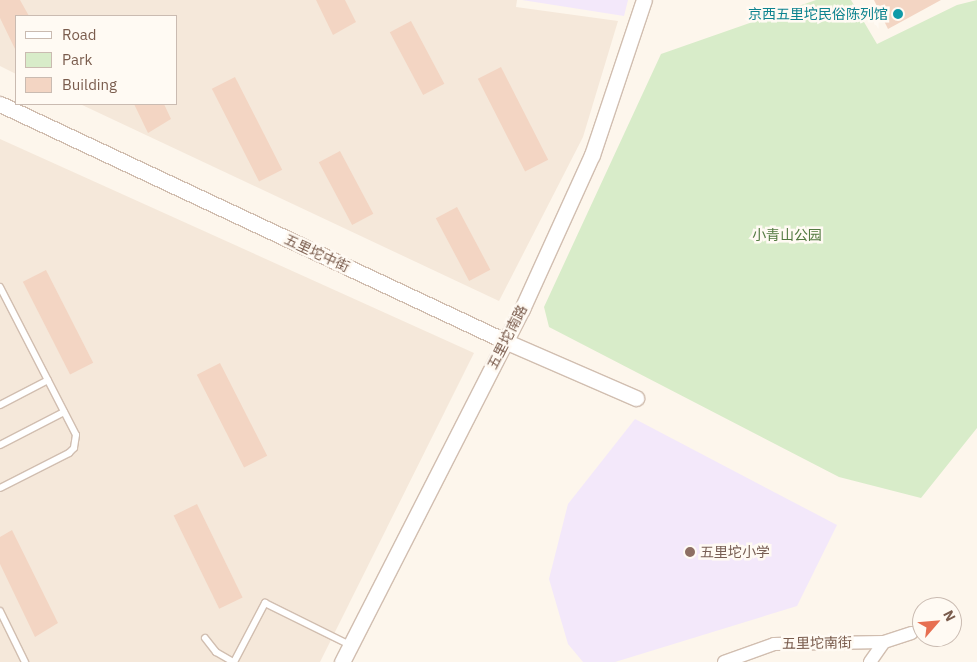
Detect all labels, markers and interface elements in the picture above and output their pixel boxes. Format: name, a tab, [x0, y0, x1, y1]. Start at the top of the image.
place label: 京西五里坨民俗陈列馆	[748, 6, 888, 22]
marker: 京西五里坨民俗陈列馆	[892, 8, 904, 20]
legend	[15, 15, 178, 105]
text: Road	[62, 25, 97, 44]
text: Park	[62, 50, 92, 69]
text: Building	[62, 75, 117, 94]
park label: 小青山公园	[752, 227, 822, 243]
street label: 五里坨中街	[282, 231, 352, 275]
street label: 五里坨南路	[484, 302, 530, 372]
place label: 五里坨小学	[700, 544, 770, 560]
marker: 五里坨小学	[684, 546, 696, 558]
north arrow	[912, 597, 962, 647]
text: N	[939, 607, 960, 624]
street label: 五里坨南街	[782, 634, 852, 652]

